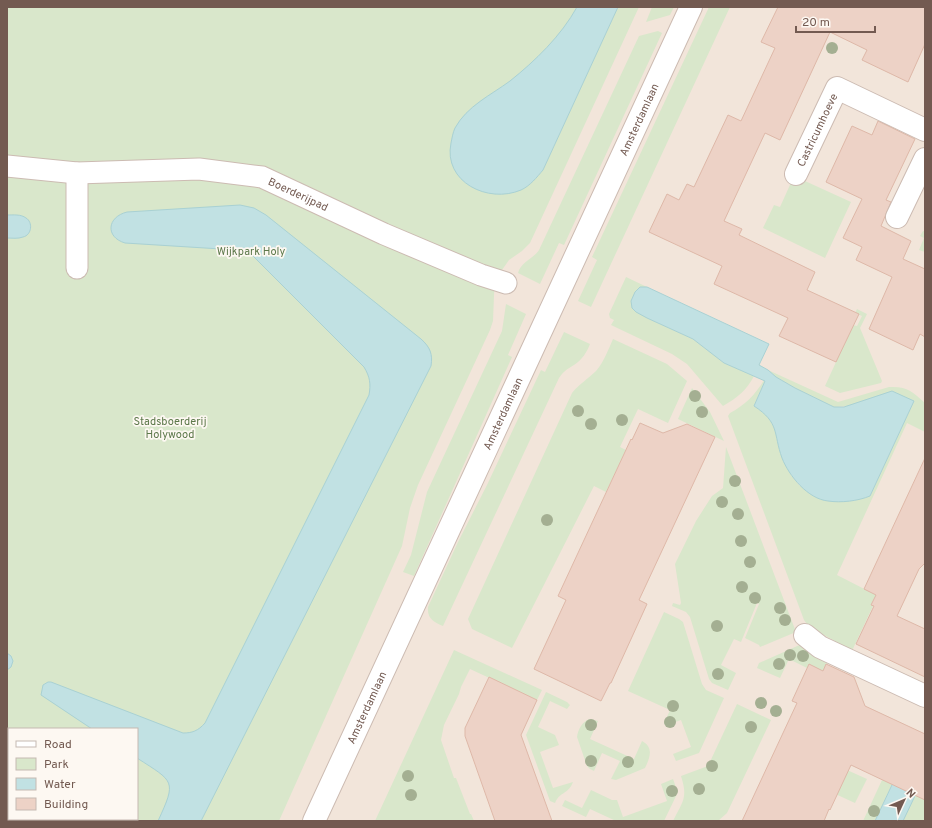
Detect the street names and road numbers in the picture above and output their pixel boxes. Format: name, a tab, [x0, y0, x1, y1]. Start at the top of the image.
street label: Amsterdamlaan	[617, 82, 663, 158]
street label: Castricumhoeve	[795, 91, 841, 169]
street label: Boerderijpad	[266, 175, 330, 215]
street label: Amsterdamlaan	[481, 376, 526, 452]
street label: Amsterdamlaan	[345, 670, 390, 746]

